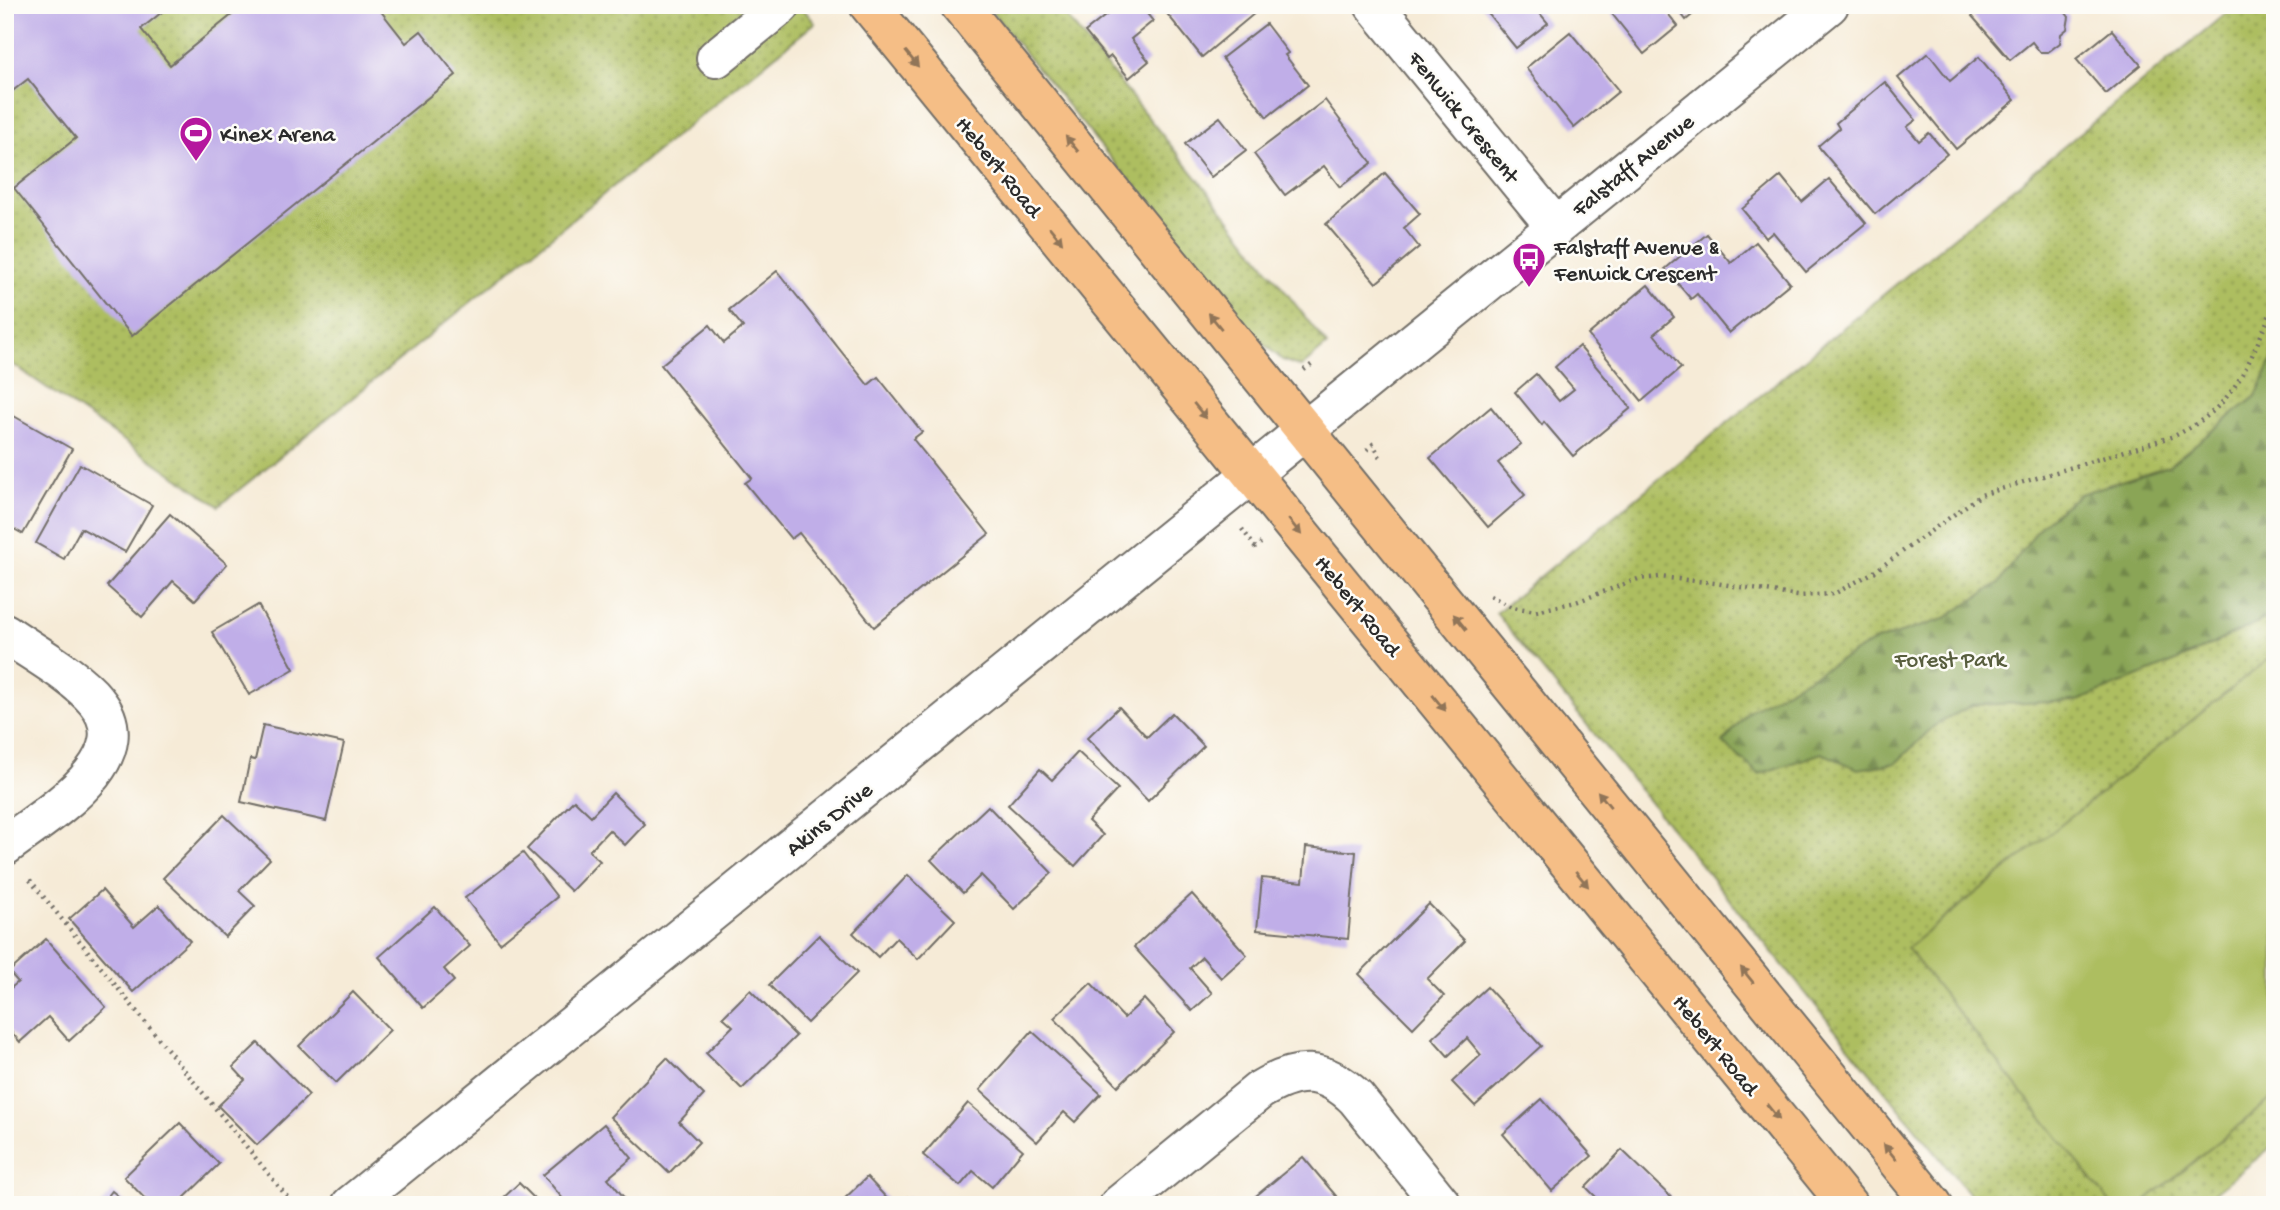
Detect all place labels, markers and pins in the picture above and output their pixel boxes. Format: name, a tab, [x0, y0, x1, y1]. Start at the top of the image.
sports icon: Kinex Arena	[177, 114, 215, 163]
place label: Kinex Arena	[220, 123, 337, 150]
place label: Falstaff Avenue & Fenwick Crescent	[1553, 236, 1719, 289]
bus stop icon: Falstaff Avenue & Fenwick Crescent	[1510, 240, 1548, 289]

